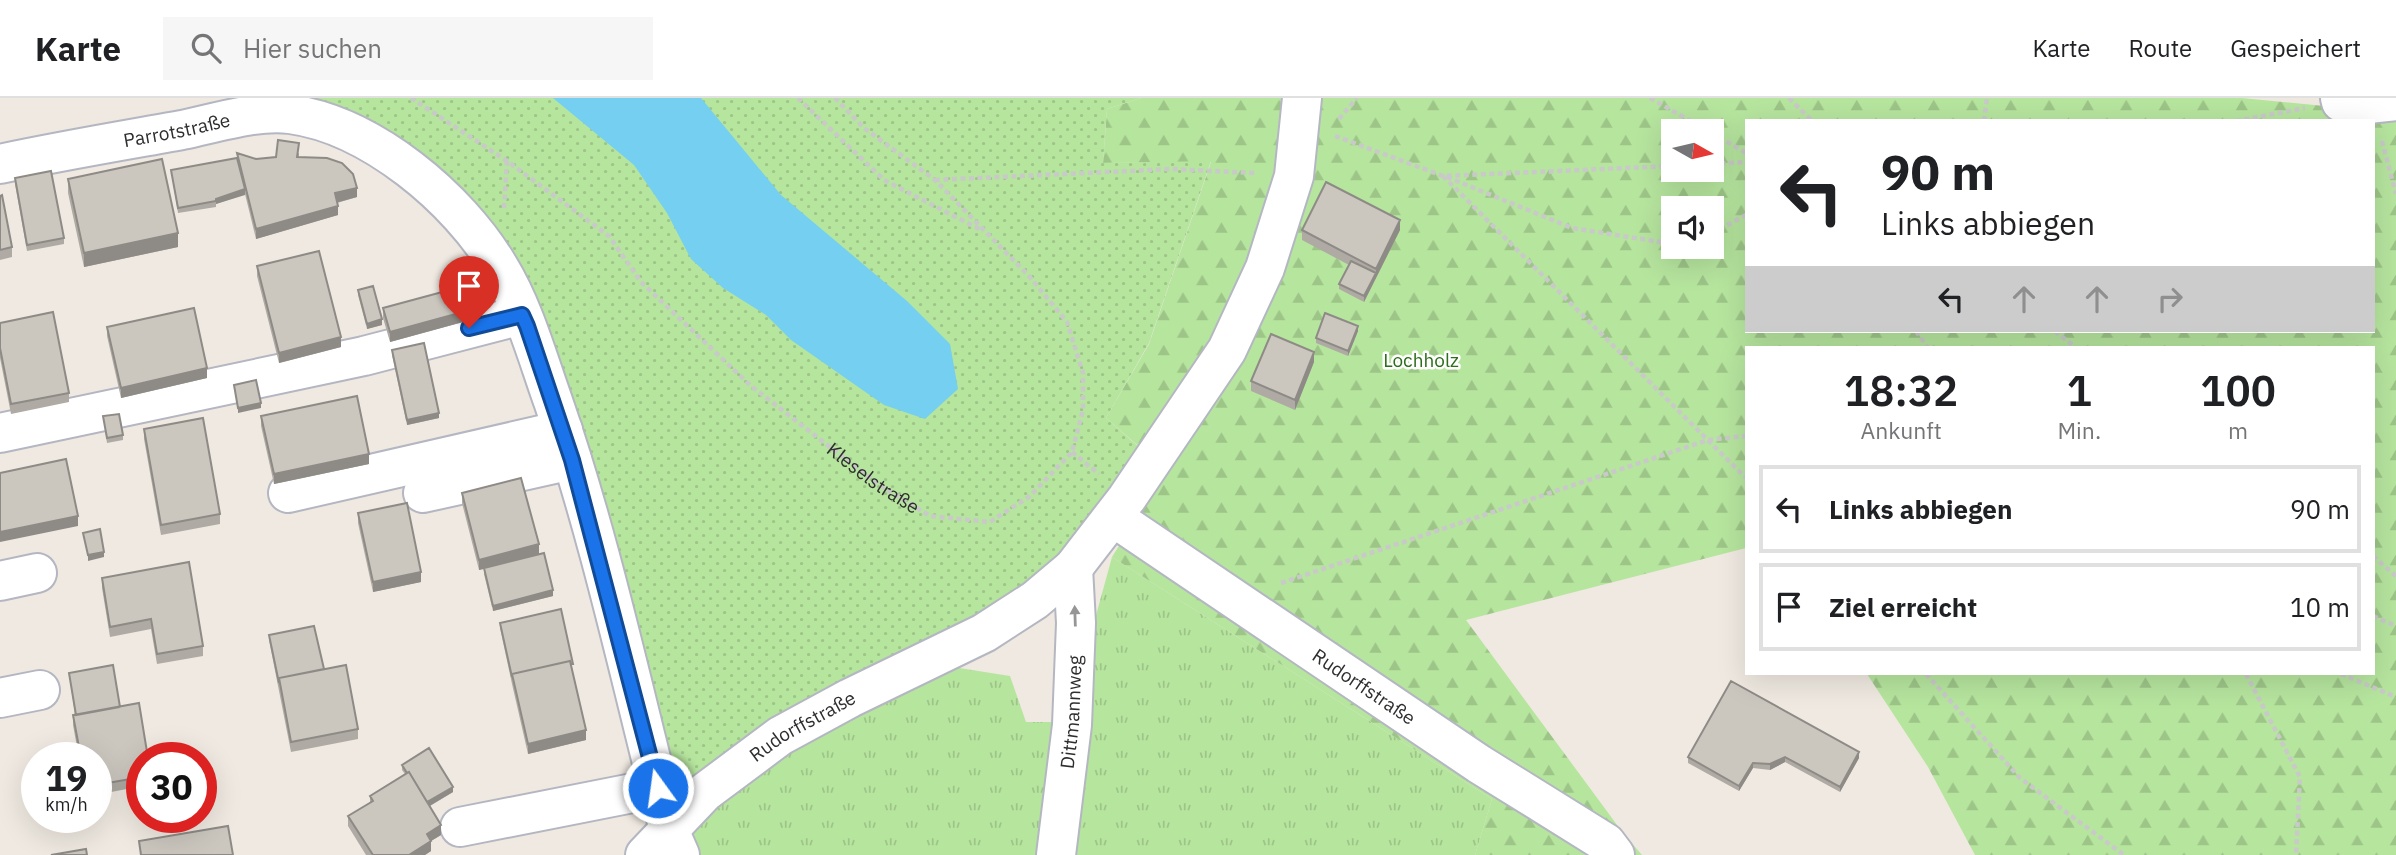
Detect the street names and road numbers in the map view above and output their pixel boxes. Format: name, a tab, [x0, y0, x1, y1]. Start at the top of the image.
street label: Parrotstraße	[122, 107, 232, 152]
street label: Kleselstraße	[822, 437, 924, 519]
street label: Rudorffstraße	[1308, 643, 1420, 730]
street label: Dittmannweg	[1055, 655, 1087, 770]
street label: Rudorffstraße	[745, 685, 860, 767]

